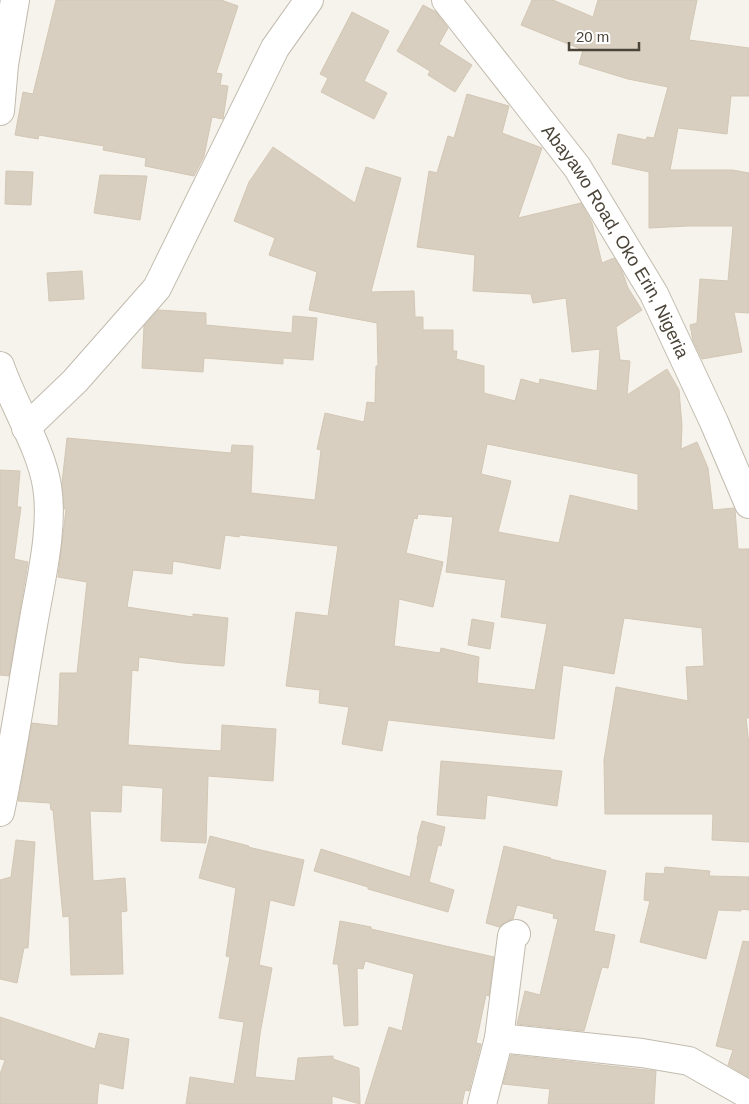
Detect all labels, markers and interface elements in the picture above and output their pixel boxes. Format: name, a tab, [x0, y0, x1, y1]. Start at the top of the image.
scale bar	[569, 20, 639, 52]
text: 20 m	[576, 28, 609, 45]
street label: Abayawo Road, Oko Erin, Nigeria	[538, 121, 693, 362]

